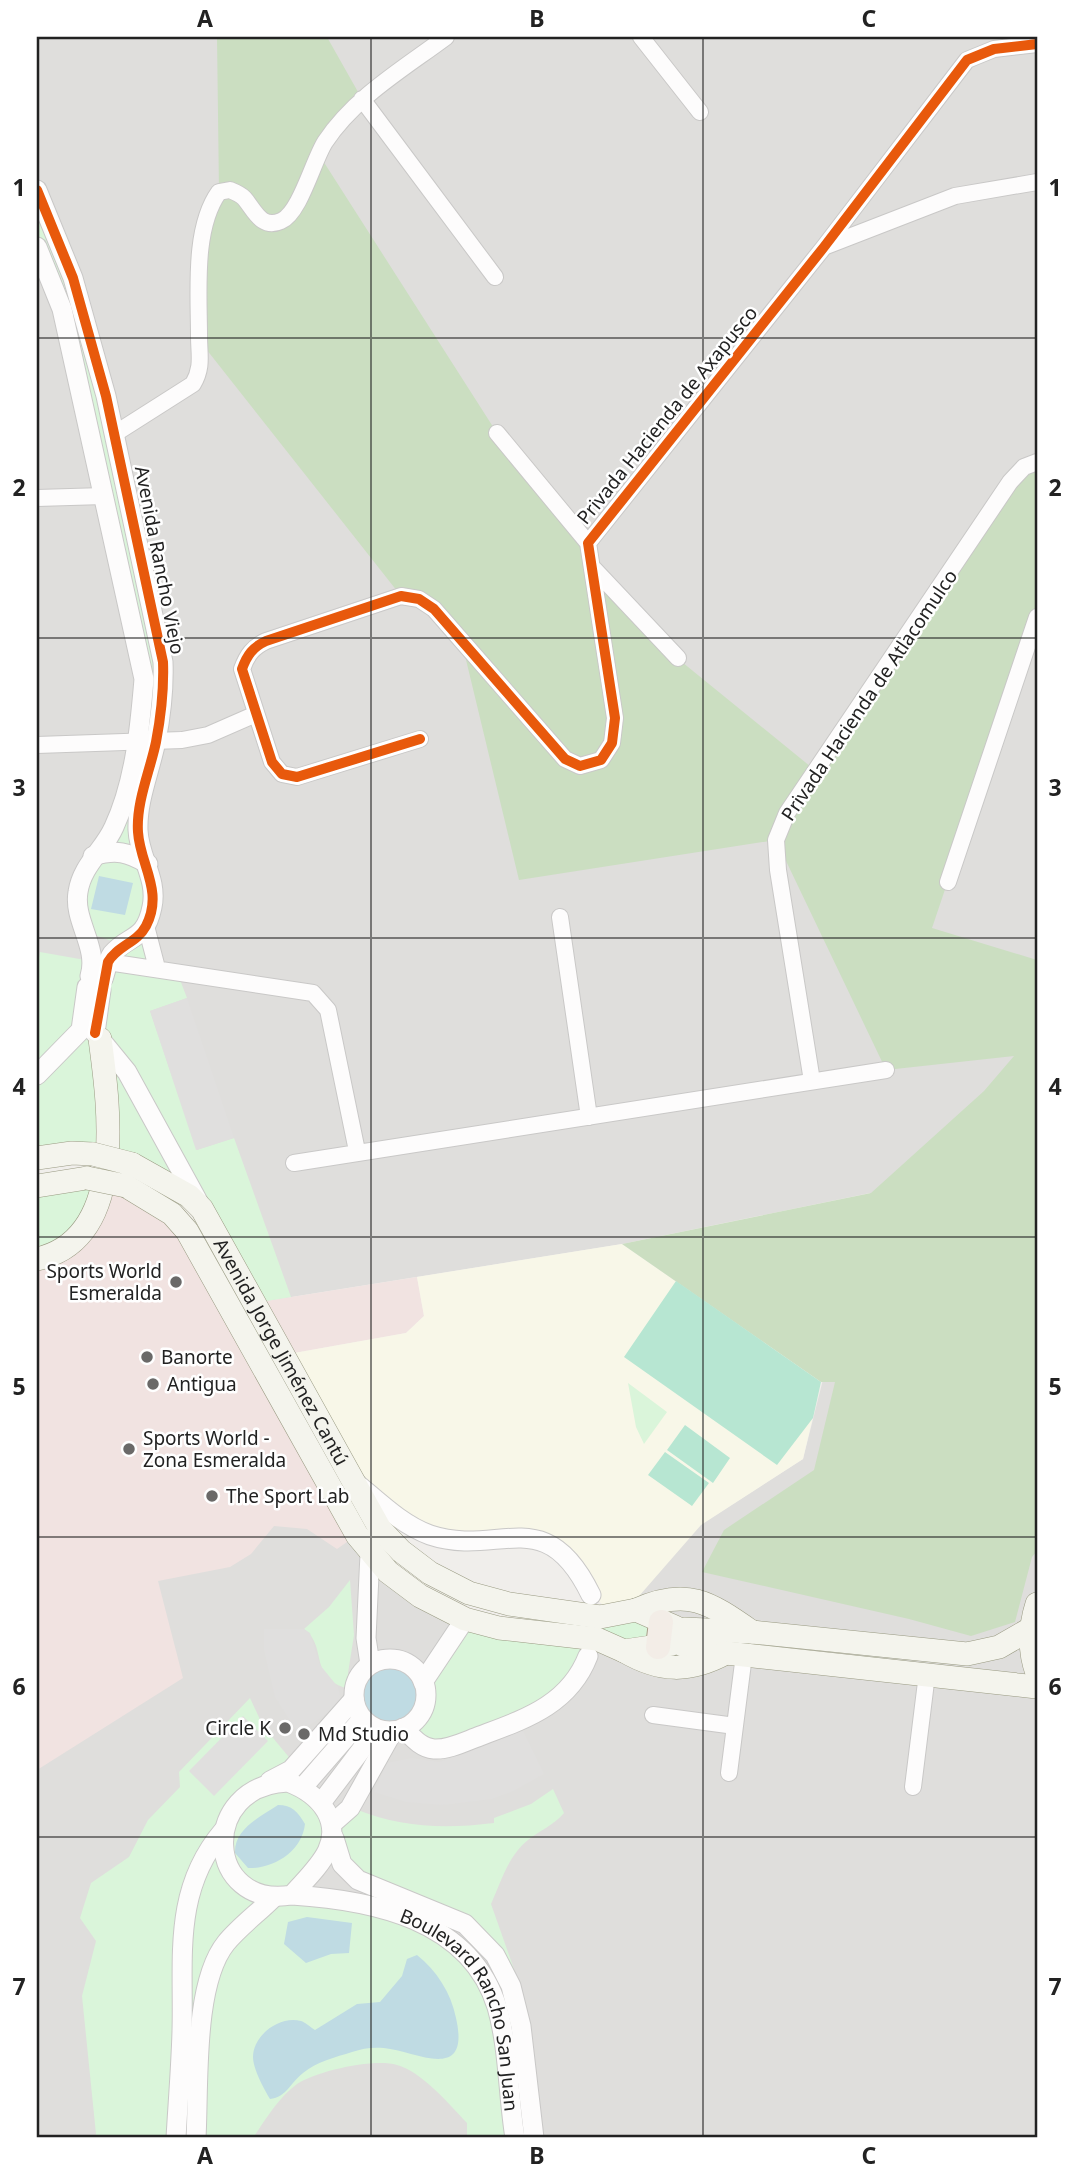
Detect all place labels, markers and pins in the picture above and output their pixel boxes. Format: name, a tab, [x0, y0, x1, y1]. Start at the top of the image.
place label: Sports World Esmeralda	[46, 1258, 162, 1306]
marker: Sports World Esmeralda	[168, 1274, 184, 1290]
place label: Banorte	[161, 1344, 233, 1370]
marker: Banorte	[139, 1349, 155, 1365]
place label: Antigua	[167, 1371, 237, 1397]
marker: Antigua	[145, 1376, 161, 1392]
place label: Sports World - Zona Esmeralda	[143, 1425, 286, 1473]
marker: Sports World - Zona Esmeralda	[121, 1441, 137, 1457]
place label: The Sport Lab	[226, 1483, 350, 1509]
marker: The Sport Lab	[204, 1488, 220, 1504]
place label: Circle K	[205, 1715, 271, 1741]
marker: Circle K	[277, 1720, 293, 1736]
place label: Md Studio	[318, 1721, 409, 1747]
marker: Md Studio	[296, 1726, 312, 1742]

